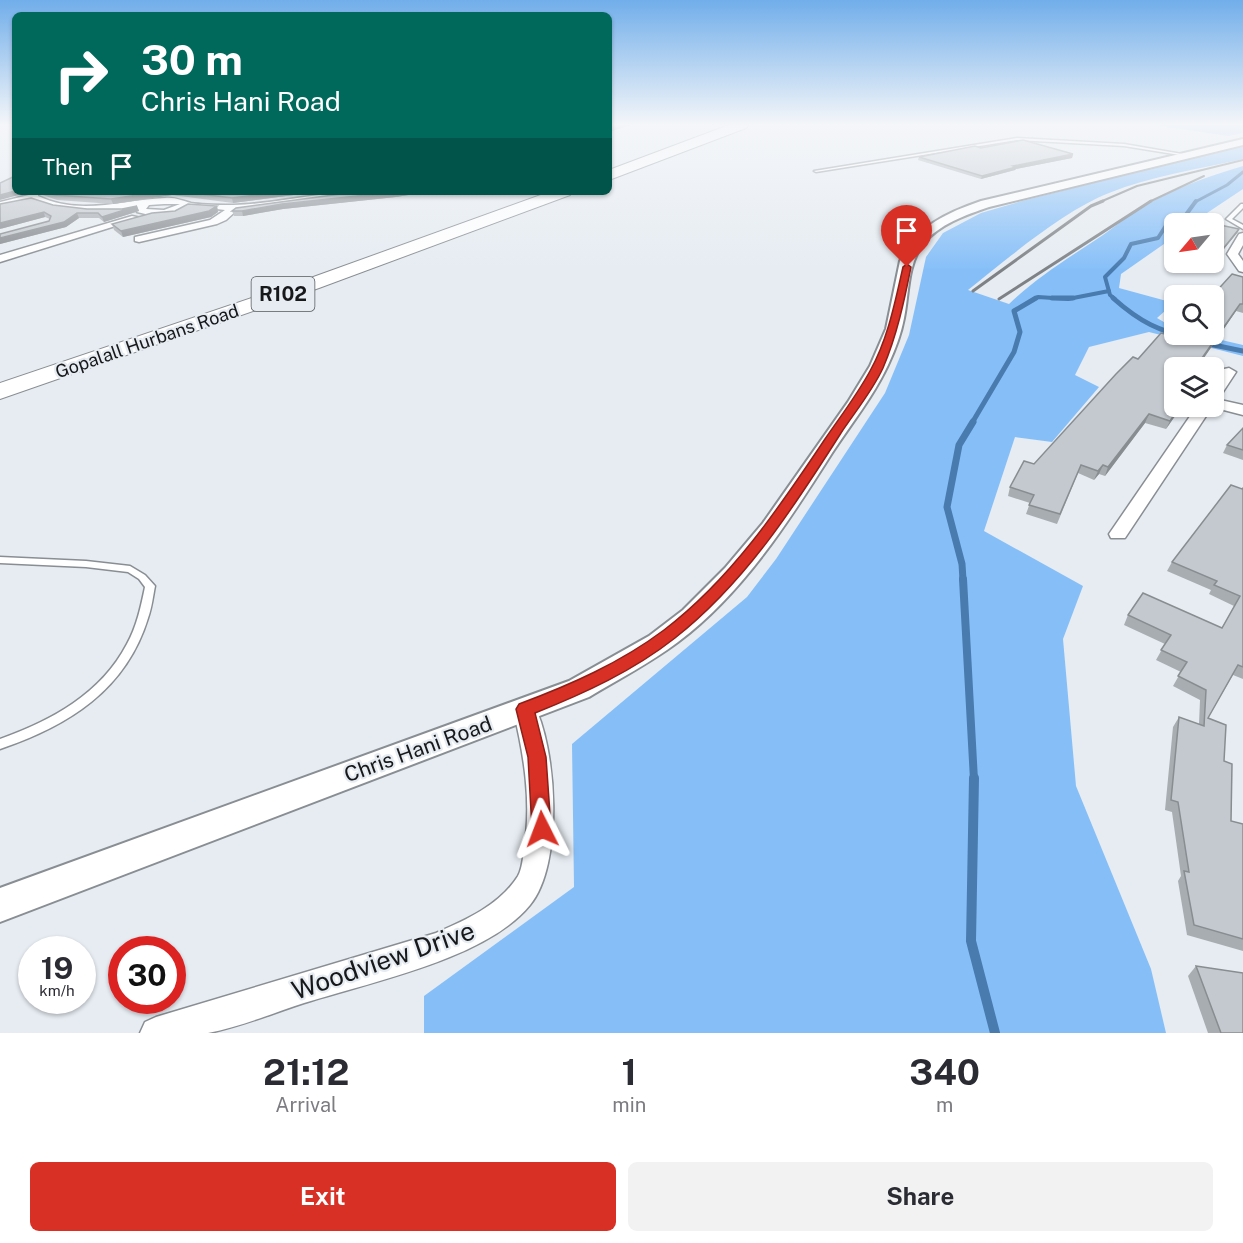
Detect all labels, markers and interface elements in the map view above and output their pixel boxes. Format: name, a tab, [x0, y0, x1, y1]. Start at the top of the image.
text: 30 m	[141, 35, 243, 84]
icon: right	[42, 36, 120, 114]
text: Chris Hani Road	[141, 85, 341, 117]
icon: arrive	[105, 150, 138, 183]
text: Then	[42, 154, 93, 180]
pin	[881, 205, 932, 267]
north arrow	[1164, 213, 1224, 273]
map controls	[1164, 213, 1224, 417]
icon: arrive	[890, 214, 923, 247]
road number: R102	[252, 277, 314, 311]
button: search	[1164, 285, 1224, 345]
street label: Gopalall Hurbans Road	[53, 300, 241, 382]
button: layers	[1164, 357, 1224, 417]
street label: Chris Hani Road	[341, 711, 495, 787]
position arrow	[510, 797, 574, 861]
street label: Woodview Drive	[287, 914, 479, 1006]
speed limit sign: 30	[108, 936, 186, 1014]
text: 19	[41, 950, 73, 986]
text: km/h	[39, 982, 75, 999]
text: 21:12	[263, 1051, 349, 1093]
text: 1	[622, 1051, 637, 1093]
text: 340	[909, 1051, 980, 1093]
text: Arrival	[275, 1093, 337, 1117]
text: min	[612, 1093, 646, 1117]
text: m	[936, 1093, 953, 1117]
button: Exit	[30, 1162, 616, 1231]
button: Share	[628, 1162, 1213, 1231]

